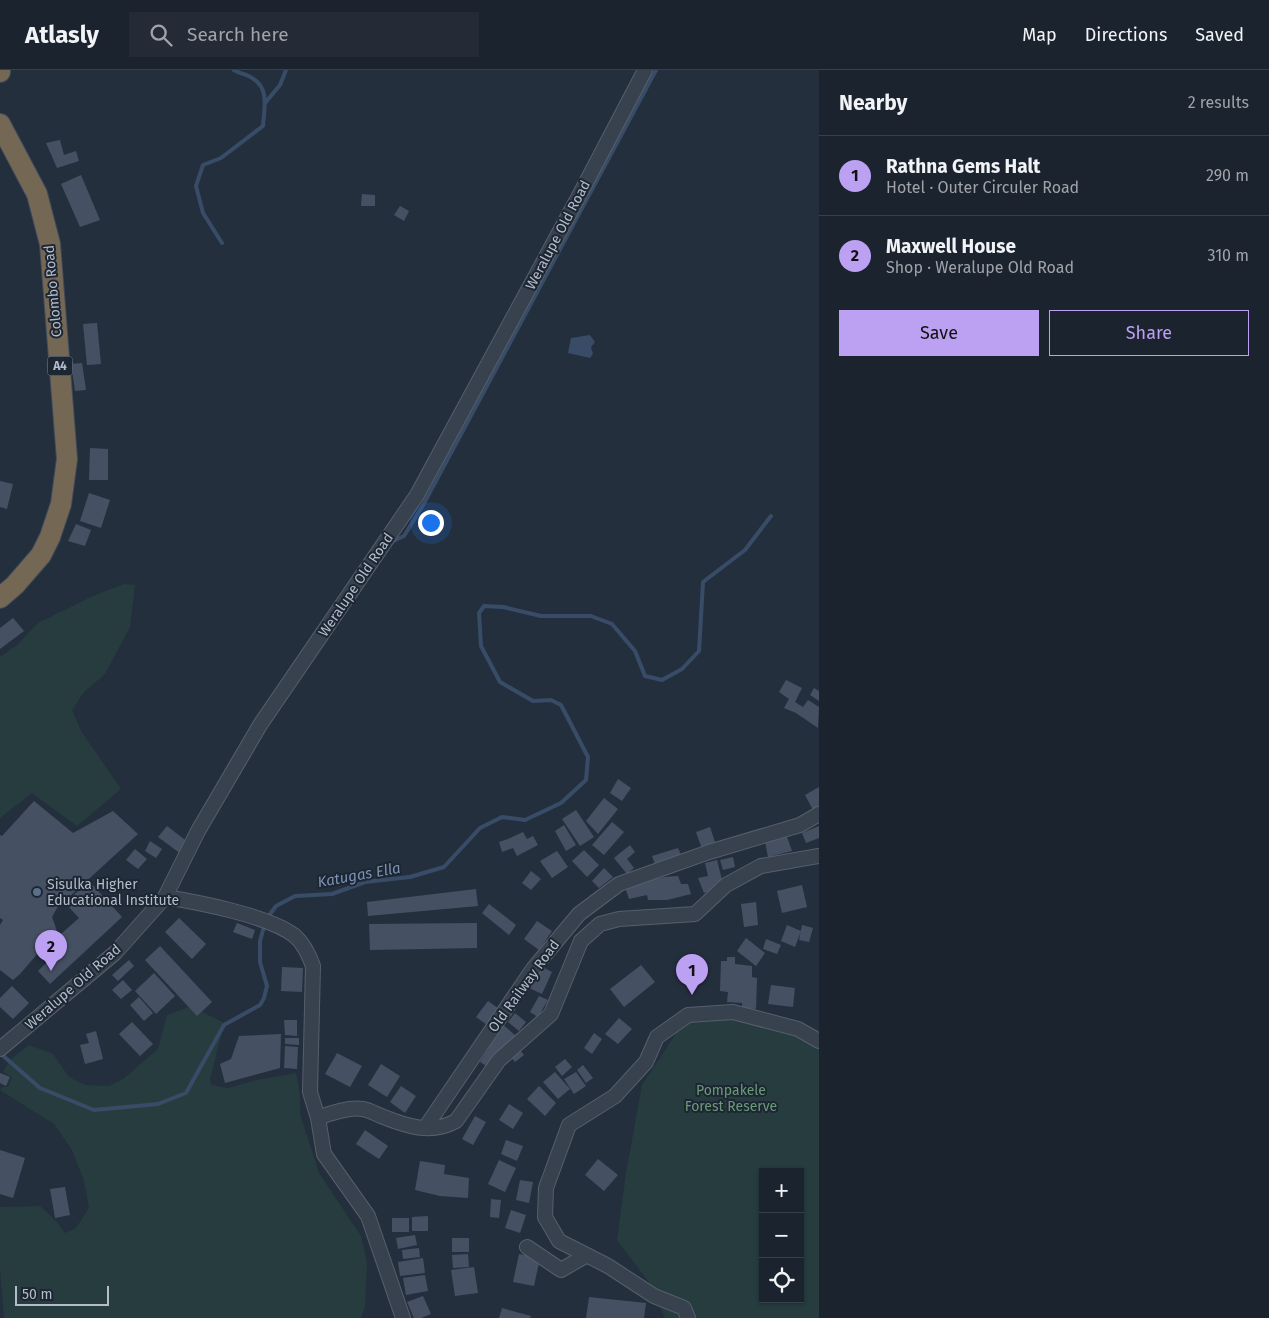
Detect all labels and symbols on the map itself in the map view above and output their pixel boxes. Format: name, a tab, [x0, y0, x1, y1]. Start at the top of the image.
street label: Weralupe Old Road	[522, 177, 594, 293]
street label: Colombo Road	[41, 244, 65, 338]
road number: A4	[48, 356, 72, 376]
your location	[418, 510, 444, 536]
street label: Weralupe Old Road	[315, 530, 397, 640]
water label: Katugas Ella	[316, 859, 402, 891]
place label: Sisulka Higher Educational Institute	[47, 876, 179, 909]
marker: Sisulka Higher Educational Institute	[31, 886, 43, 898]
pin: 2	[35, 930, 67, 971]
street label: Old Railway Road	[485, 937, 563, 1035]
street label: Weralupe Old Road	[22, 941, 124, 1033]
pin: 1	[676, 954, 708, 995]
park label: Pompakele Forest Reserve	[685, 1082, 777, 1115]
scale bar	[15, 1283, 109, 1306]

